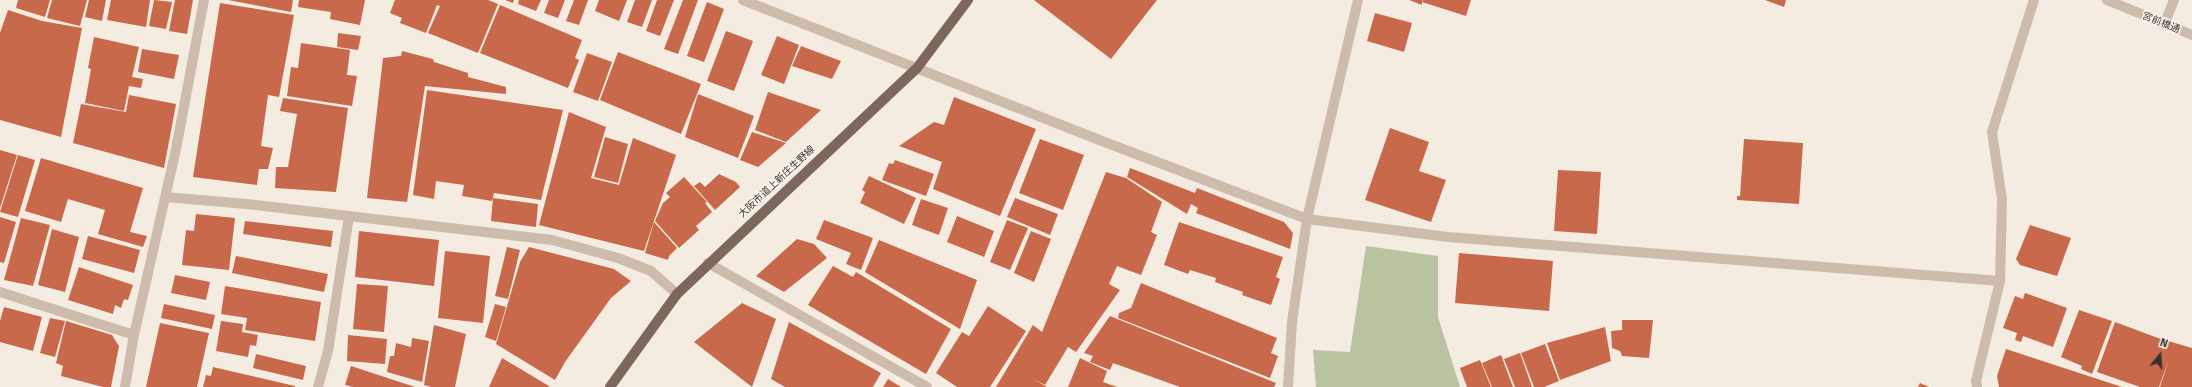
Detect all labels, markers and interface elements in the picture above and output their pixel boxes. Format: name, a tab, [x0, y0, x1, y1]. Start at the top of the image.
street label: 宮前橋通	[2140, 10, 2182, 36]
street label: 大阪市道上新庄生野線	[736, 144, 818, 220]
north arrow	[2140, 335, 2180, 375]
text: N	[2158, 336, 2170, 350]

